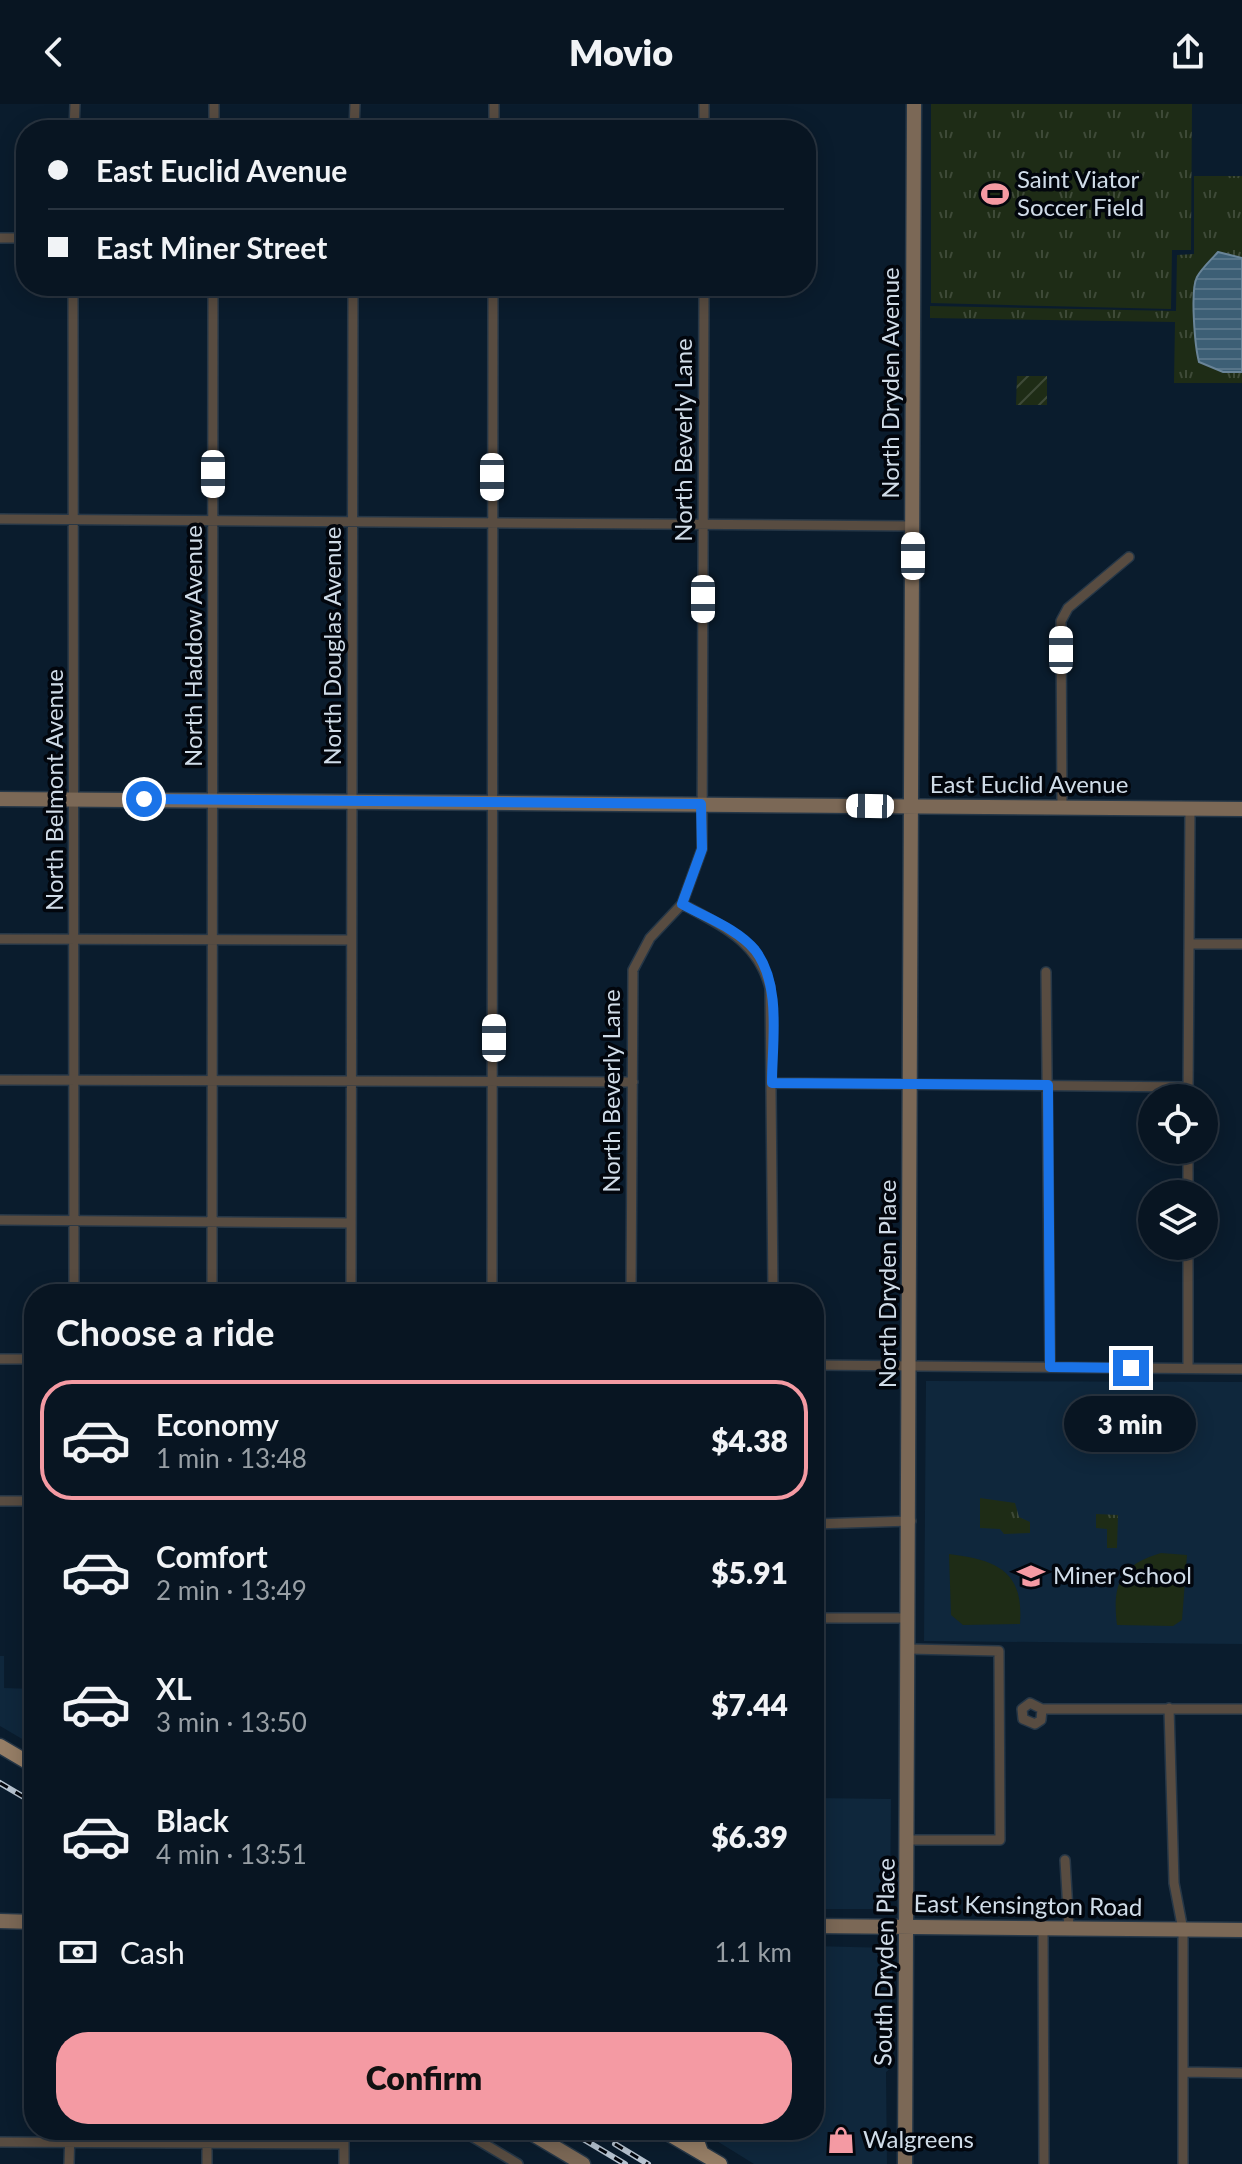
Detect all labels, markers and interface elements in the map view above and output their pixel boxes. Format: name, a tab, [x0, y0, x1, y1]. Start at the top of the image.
icon: back	[32, 30, 76, 74]
text: Movio	[569, 30, 673, 74]
icon: share	[1166, 30, 1210, 74]
text: East Euclid Avenue	[96, 152, 347, 188]
place label: Saint Viator Soccer Field	[1017, 164, 1144, 221]
sports icon: Saint Viator Soccer Field	[980, 179, 1010, 209]
text: East Miner Street	[96, 229, 327, 265]
street label: North Dryden Avenue	[875, 267, 904, 499]
street label: North Beverly Lane	[668, 338, 697, 542]
car	[201, 450, 225, 498]
car	[480, 453, 504, 501]
street label: North Haddow Avenue	[178, 525, 207, 767]
street label: North Douglas Avenue	[317, 527, 346, 765]
car	[901, 532, 925, 580]
car	[691, 575, 715, 623]
car	[1049, 626, 1073, 674]
street label: North Belmont Avenue	[39, 669, 68, 911]
street label: East Euclid Avenue	[930, 769, 1128, 798]
route start	[126, 781, 162, 817]
car	[846, 794, 894, 818]
street label: North Beverly Lane	[596, 989, 625, 1193]
car	[482, 1014, 506, 1062]
map controls	[1138, 1084, 1218, 1260]
button: locate	[1138, 1084, 1218, 1164]
street label: North Dryden Place	[872, 1180, 901, 1388]
button: layers	[1138, 1180, 1218, 1260]
text: Choose a ride	[56, 1310, 275, 1354]
route end	[1113, 1350, 1149, 1386]
callout: 3 min	[1065, 1396, 1197, 1452]
icon: car	[60, 1404, 132, 1476]
text: Economy	[156, 1406, 279, 1442]
text: 3 min	[1098, 1408, 1162, 1440]
text: $4.38	[711, 1422, 788, 1458]
text: 1 min · 13:48	[156, 1442, 307, 1474]
icon: car	[60, 1536, 132, 1608]
text: Comfort	[156, 1538, 268, 1574]
text: $5.91	[711, 1554, 788, 1590]
place label: Miner School	[1053, 1560, 1192, 1589]
school or university icon: Miner School	[1016, 1561, 1046, 1591]
text: 2 min · 13:49	[156, 1574, 307, 1606]
icon: car	[60, 1668, 132, 1740]
text: XL	[156, 1670, 192, 1706]
text: $7.44	[711, 1686, 788, 1722]
text: 3 min · 13:50	[156, 1706, 307, 1738]
icon: car	[60, 1800, 132, 1872]
text: Black	[156, 1802, 229, 1838]
text: $6.39	[711, 1818, 788, 1854]
text: 4 min · 13:51	[156, 1838, 307, 1870]
street label: South Dryden Place	[867, 1858, 900, 2066]
street label: East Kensington Road	[913, 1888, 1143, 1921]
icon: cash	[56, 1930, 100, 1974]
text: Cash	[120, 1934, 185, 1970]
text: 1.1 km	[714, 1936, 792, 1968]
button: Confirm	[56, 2032, 792, 2124]
place label: Walgreens	[863, 2124, 974, 2153]
shop icon: Walgreens	[826, 2125, 856, 2155]

